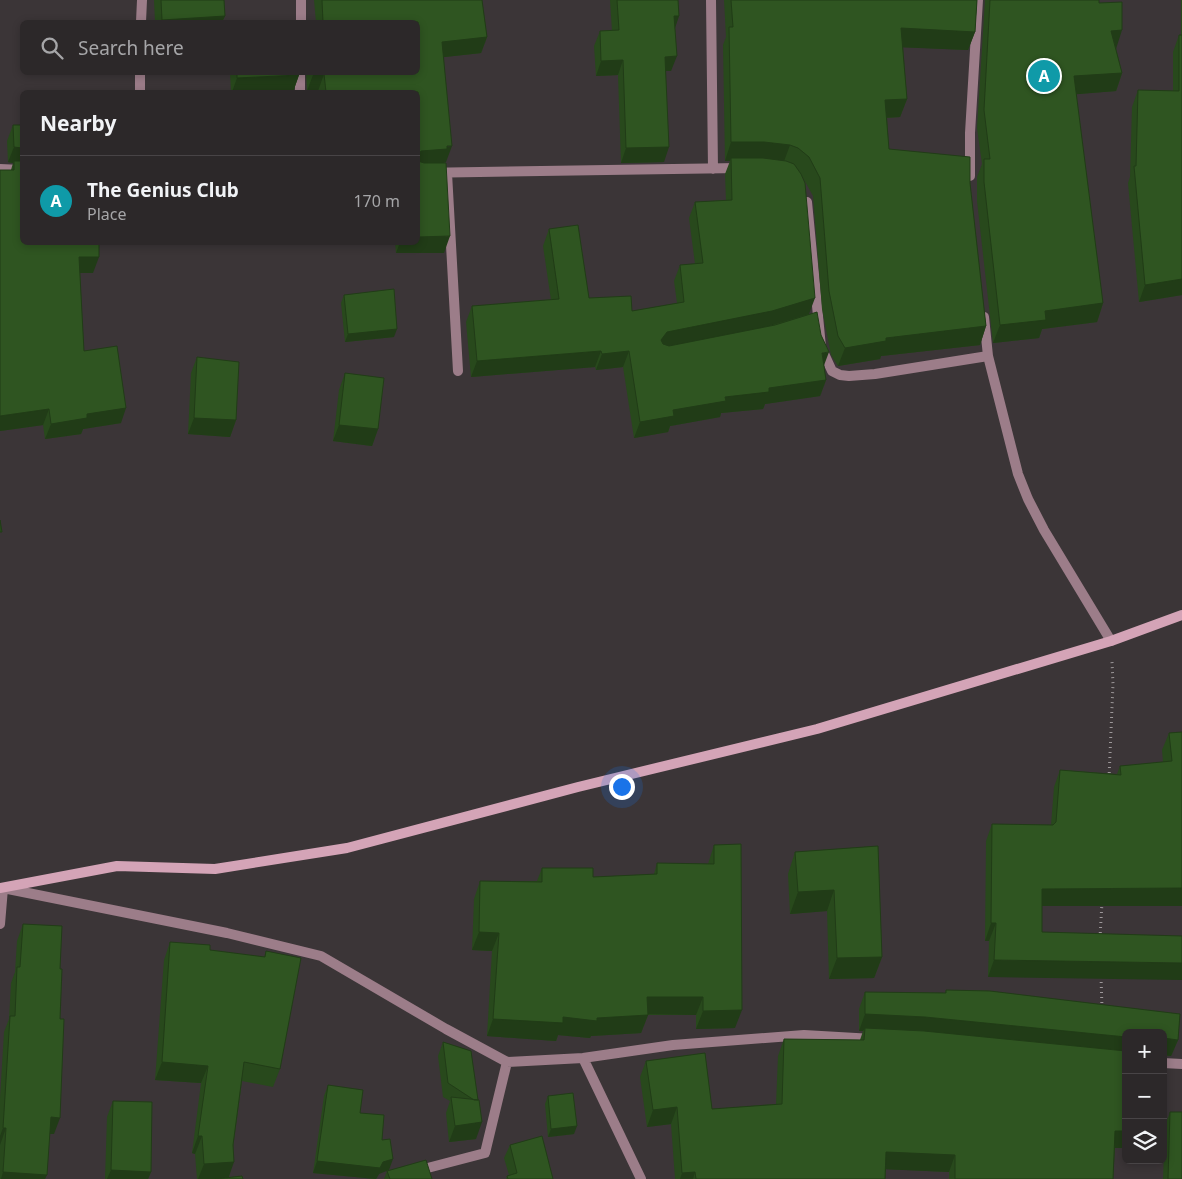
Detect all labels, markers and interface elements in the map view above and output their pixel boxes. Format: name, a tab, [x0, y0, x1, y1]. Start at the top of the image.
search box	[20, 20, 420, 75]
icon: search	[38, 34, 66, 62]
text: Search here	[78, 35, 184, 61]
pin: A	[1028, 57, 1060, 95]
text: Nearby	[40, 109, 116, 137]
text: The Genius Club	[87, 177, 239, 203]
text: A	[50, 190, 62, 212]
text: 170 m	[353, 190, 400, 212]
text: Place	[87, 203, 127, 225]
your location	[609, 774, 635, 800]
map controls	[1122, 1029, 1167, 1164]
button: +	[1122, 1029, 1167, 1074]
button: −	[1122, 1074, 1167, 1119]
button: layers	[1122, 1119, 1167, 1164]

